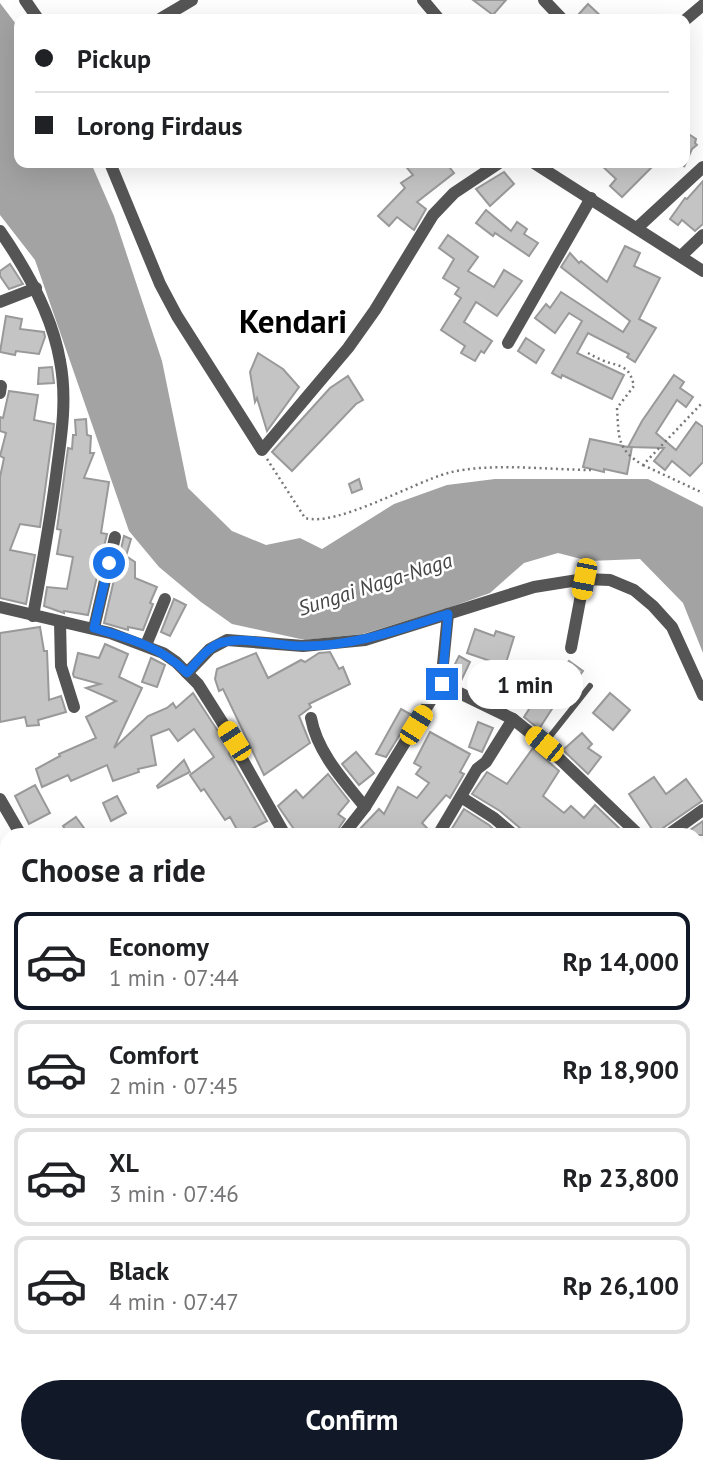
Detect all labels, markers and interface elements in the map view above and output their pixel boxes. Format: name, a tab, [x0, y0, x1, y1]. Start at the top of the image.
text: Pickup	[77, 42, 151, 75]
text: Lorong Firdaus	[77, 109, 242, 142]
district label: Kendari	[239, 299, 347, 342]
water label: Sungai Naga-Naga	[295, 546, 456, 622]
route start	[93, 547, 125, 579]
car	[570, 556, 599, 602]
callout: 1 min	[466, 660, 582, 708]
route end	[426, 668, 458, 700]
text: 1 min	[497, 670, 553, 699]
car	[396, 702, 437, 748]
car	[214, 718, 255, 764]
car	[522, 723, 567, 765]
text: Choose a ride	[21, 849, 206, 891]
icon: car	[25, 930, 88, 993]
text: Economy	[109, 930, 209, 963]
text: Rp 14,000	[562, 945, 679, 978]
text: 1 min · 07:44	[109, 963, 239, 992]
icon: car	[25, 1038, 88, 1101]
text: Comfort	[109, 1038, 199, 1071]
text: Rp 18,900	[562, 1053, 679, 1086]
text: 2 min · 07:45	[109, 1071, 239, 1100]
icon: car	[25, 1146, 88, 1209]
text: XL	[109, 1146, 139, 1179]
text: Rp 23,800	[562, 1161, 679, 1194]
text: 3 min · 07:46	[109, 1179, 239, 1208]
icon: car	[25, 1254, 88, 1317]
text: Black	[109, 1254, 169, 1287]
text: Rp 26,100	[562, 1269, 679, 1302]
text: 4 min · 07:47	[109, 1287, 239, 1316]
button: Confirm	[21, 1380, 683, 1460]

